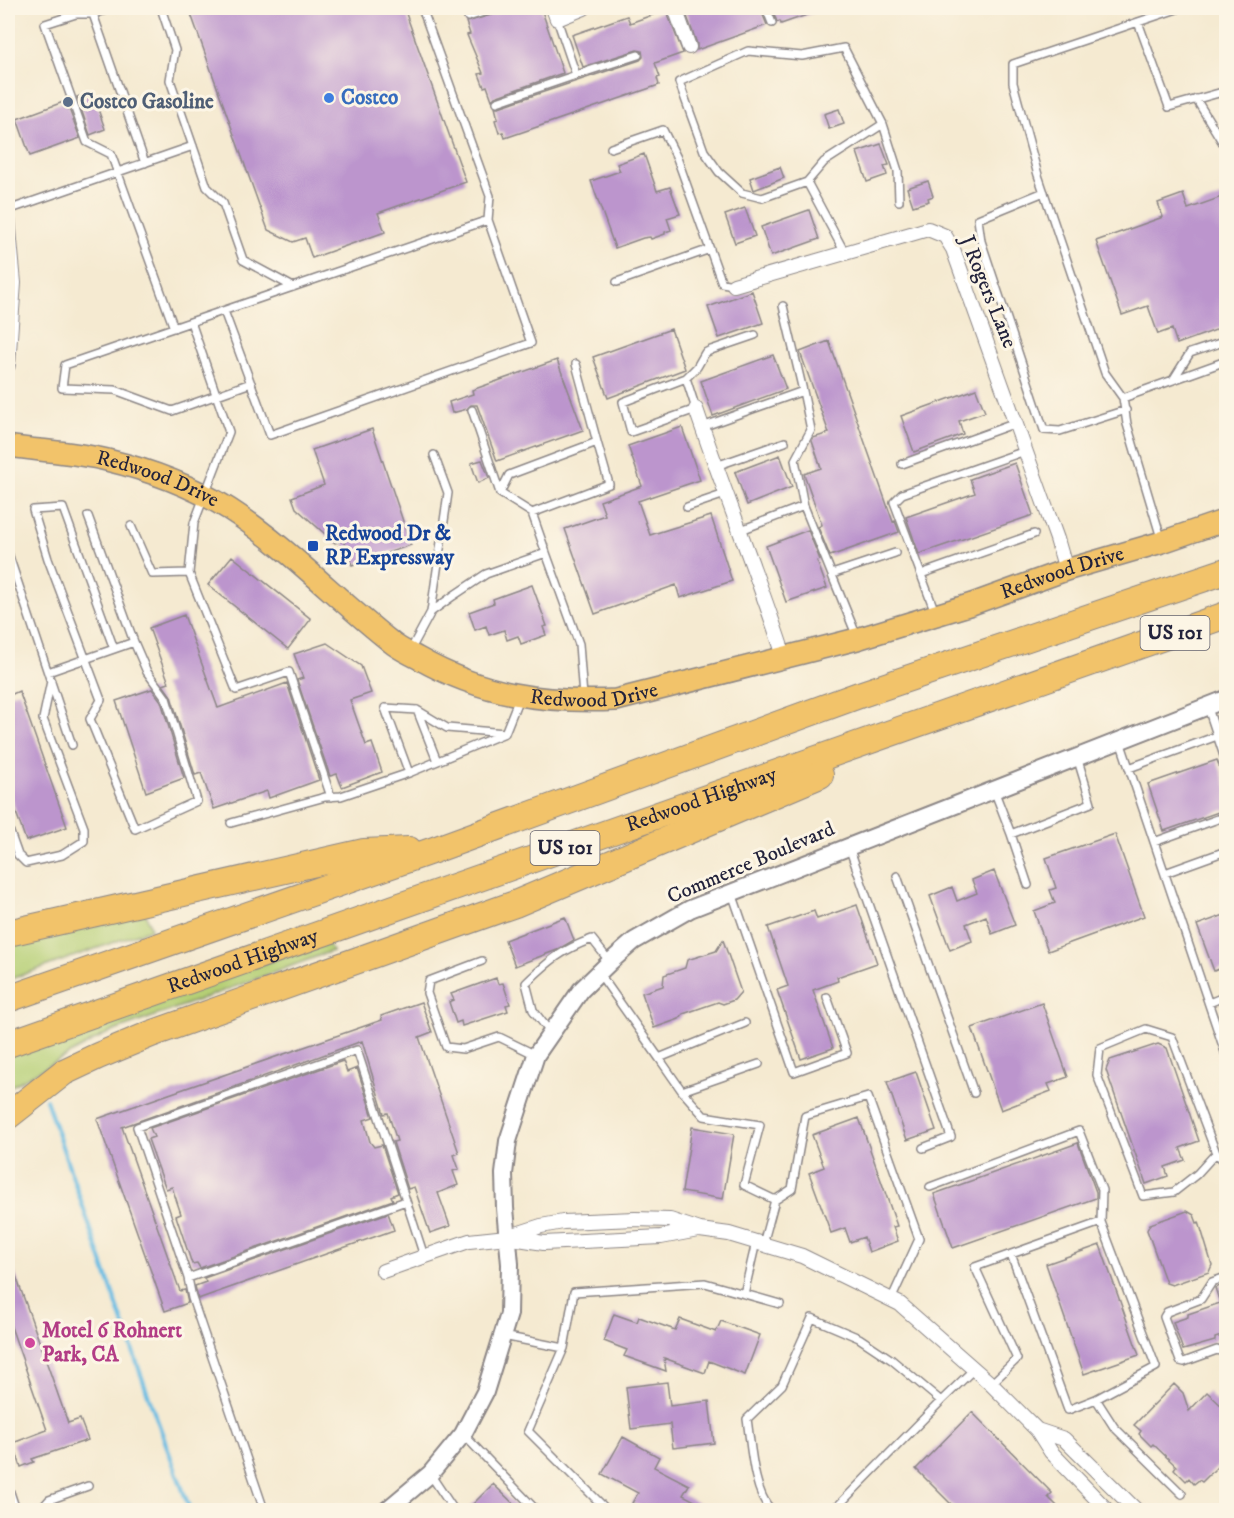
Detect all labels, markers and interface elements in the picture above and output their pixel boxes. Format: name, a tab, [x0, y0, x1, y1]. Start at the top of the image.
place label: Costco	[341, 85, 398, 111]
place label: Costco Gasoline	[80, 89, 214, 115]
marker: Costco	[322, 91, 336, 105]
marker: Costco Gasoline	[61, 95, 75, 109]
street label: J Rogers Lane	[953, 230, 1022, 352]
street label: Redwood Drive	[94, 445, 224, 514]
place label: Redwood Dr & RP Expressway	[325, 521, 455, 571]
marker: Redwood Dr & RP Expressway	[306, 539, 320, 553]
street label: Redwood Drive	[997, 541, 1127, 606]
road number: US 101	[1140, 616, 1210, 650]
street label: Redwood Drive	[529, 677, 661, 714]
street label: Redwood Highway	[622, 761, 781, 838]
street label: Commerce Boulevard	[663, 816, 839, 910]
road number: US 101	[530, 831, 600, 865]
street label: Redwood Highway	[164, 922, 323, 1000]
place label: Motel 6 Rohnert Park, CA	[42, 1318, 182, 1368]
marker: Motel 6 Rohnert Park, CA	[23, 1336, 37, 1350]

